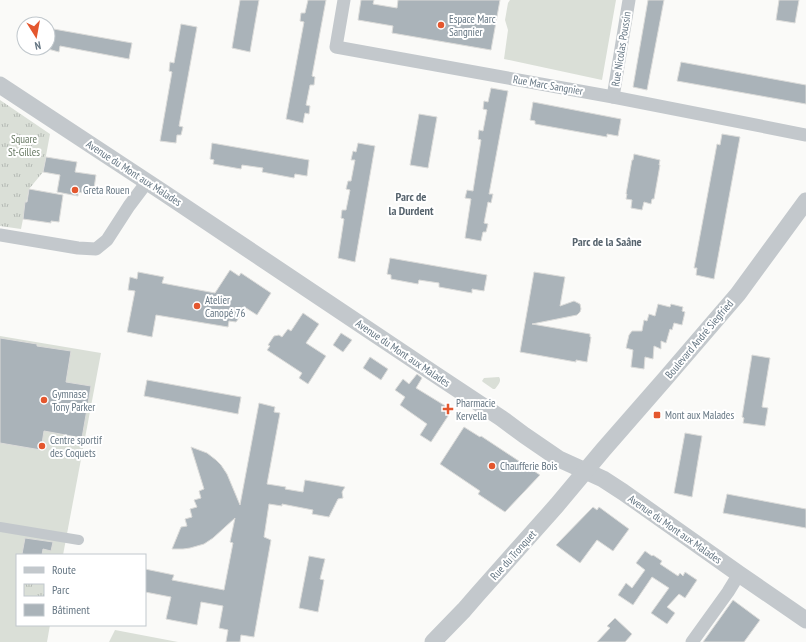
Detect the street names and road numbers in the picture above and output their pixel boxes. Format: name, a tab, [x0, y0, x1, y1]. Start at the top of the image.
street label: Rue Nicolas Poussin	[608, 10, 634, 87]
street label: Rue Marc Sangnier	[512, 72, 584, 98]
street label: Avenue du Mont aux Malades	[84, 137, 185, 209]
street label: Boulevard André Siegfried	[662, 297, 736, 381]
street label: Avenue du Mont aux Malades	[353, 316, 453, 390]
street label: Avenue du Mont aux Malades	[625, 491, 725, 567]
street label: Rue du Tronquet	[487, 527, 539, 583]

